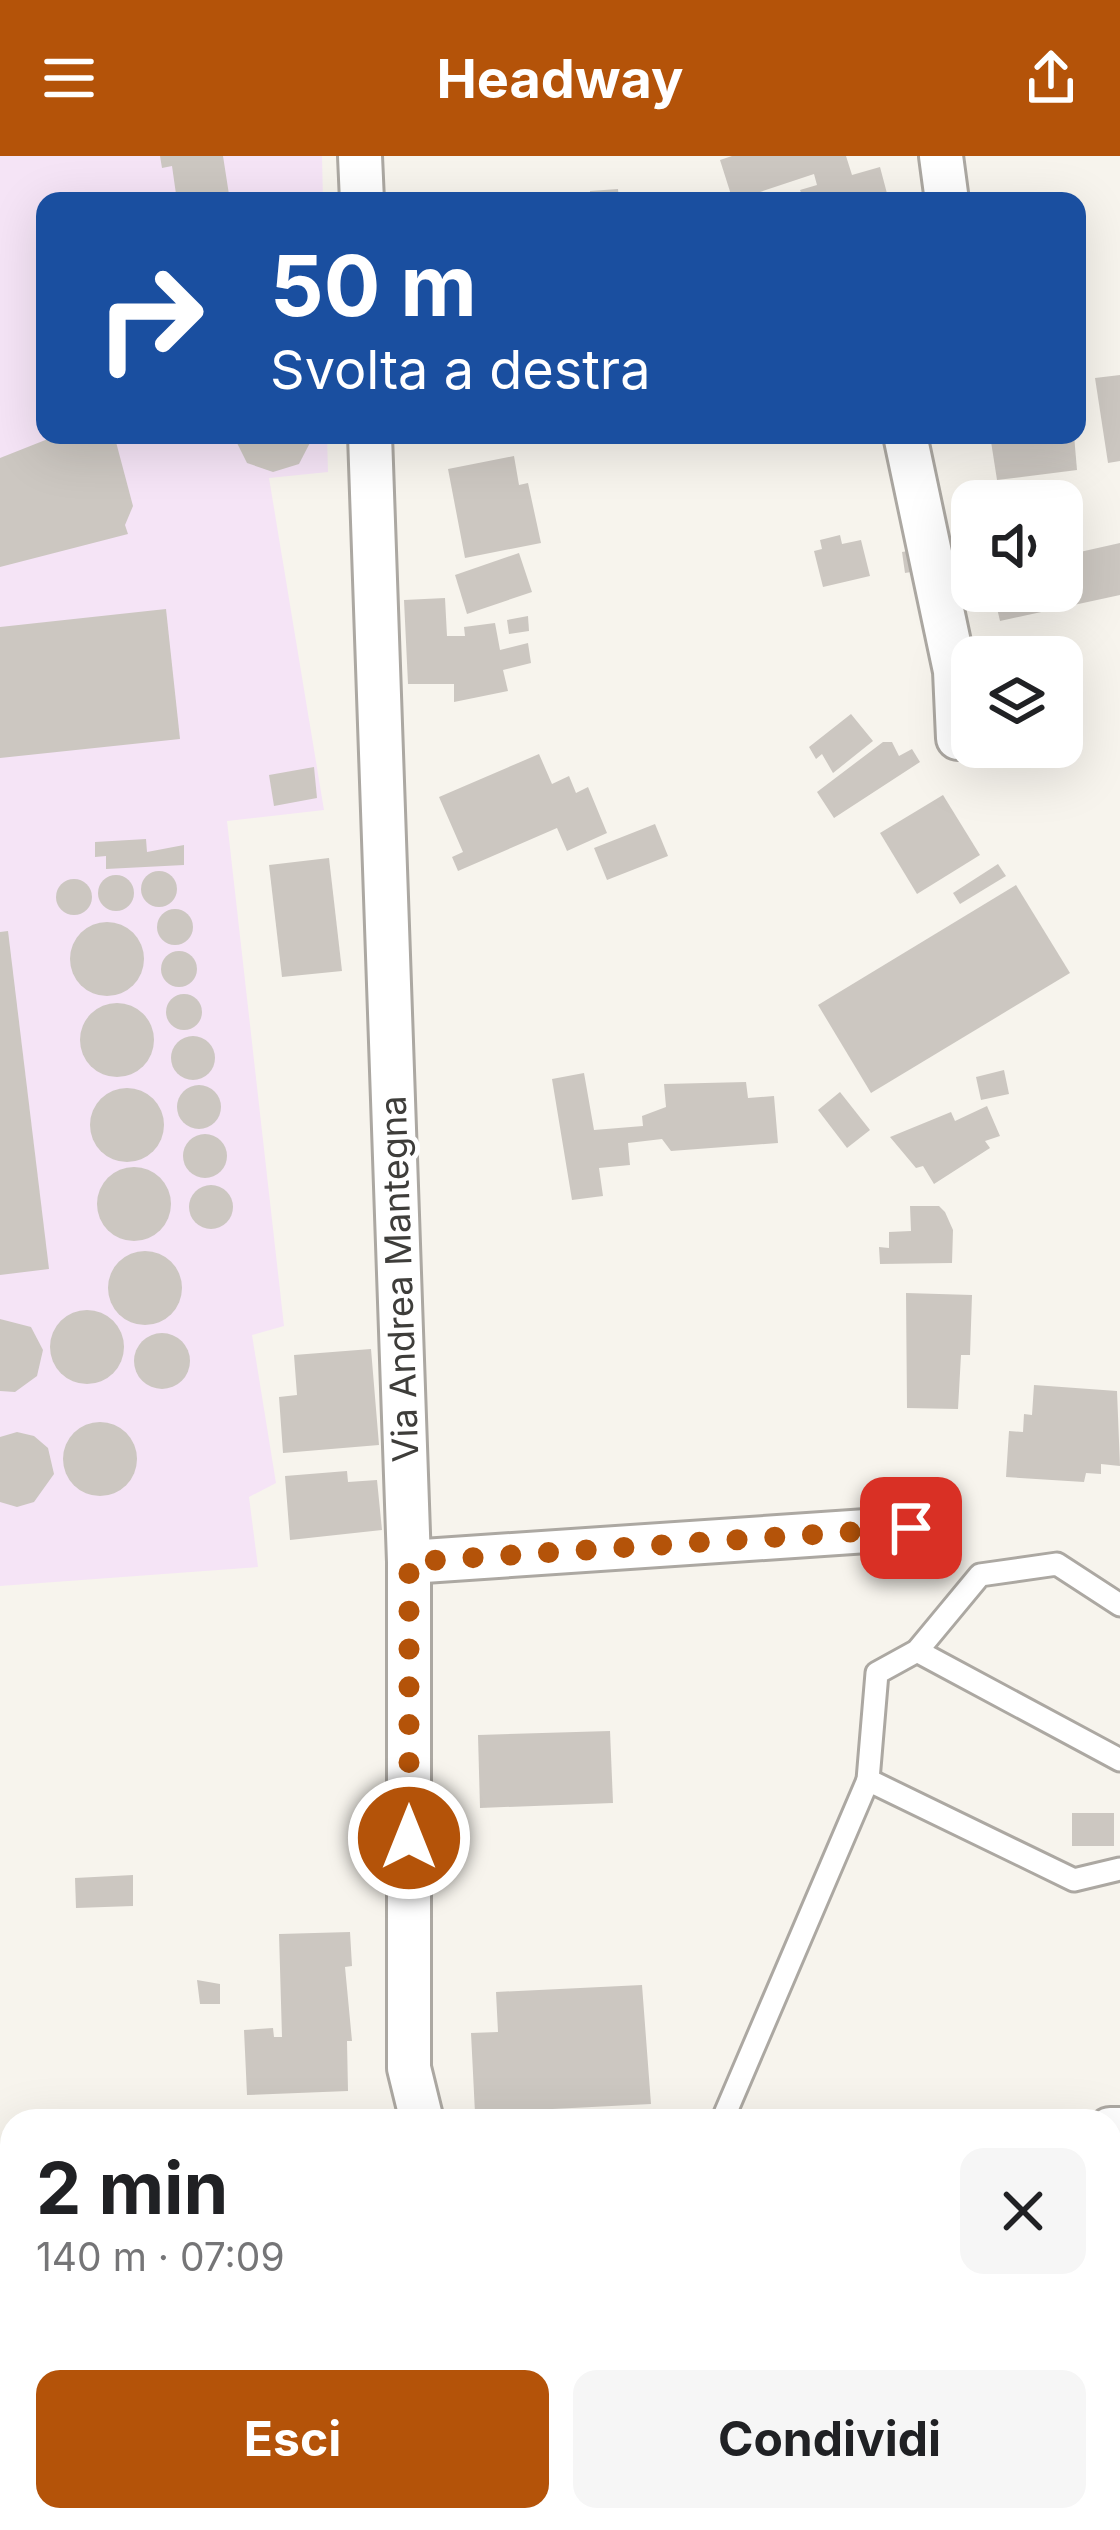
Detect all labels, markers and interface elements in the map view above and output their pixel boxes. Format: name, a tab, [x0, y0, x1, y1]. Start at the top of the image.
icon: menu	[36, 45, 102, 111]
icon: share	[1018, 45, 1084, 111]
text: Headway	[436, 46, 684, 111]
text: 50 m	[270, 235, 477, 336]
icon: right	[72, 240, 228, 396]
text: Svolta a destra	[270, 337, 651, 402]
map controls	[951, 480, 1083, 768]
button: sound	[951, 480, 1083, 612]
button: layers	[951, 636, 1083, 768]
street label: Via Andrea Mantegna	[371, 1095, 427, 1463]
pin	[860, 1477, 962, 1579]
icon: arrive	[878, 1495, 944, 1561]
position arrow	[346, 1775, 472, 1901]
text: 2 min	[36, 2144, 228, 2231]
button: close	[960, 2148, 1086, 2274]
text: 140 m · 07:09	[36, 2233, 285, 2280]
button: Esci	[36, 2370, 549, 2508]
button: Condividi	[573, 2370, 1086, 2508]

